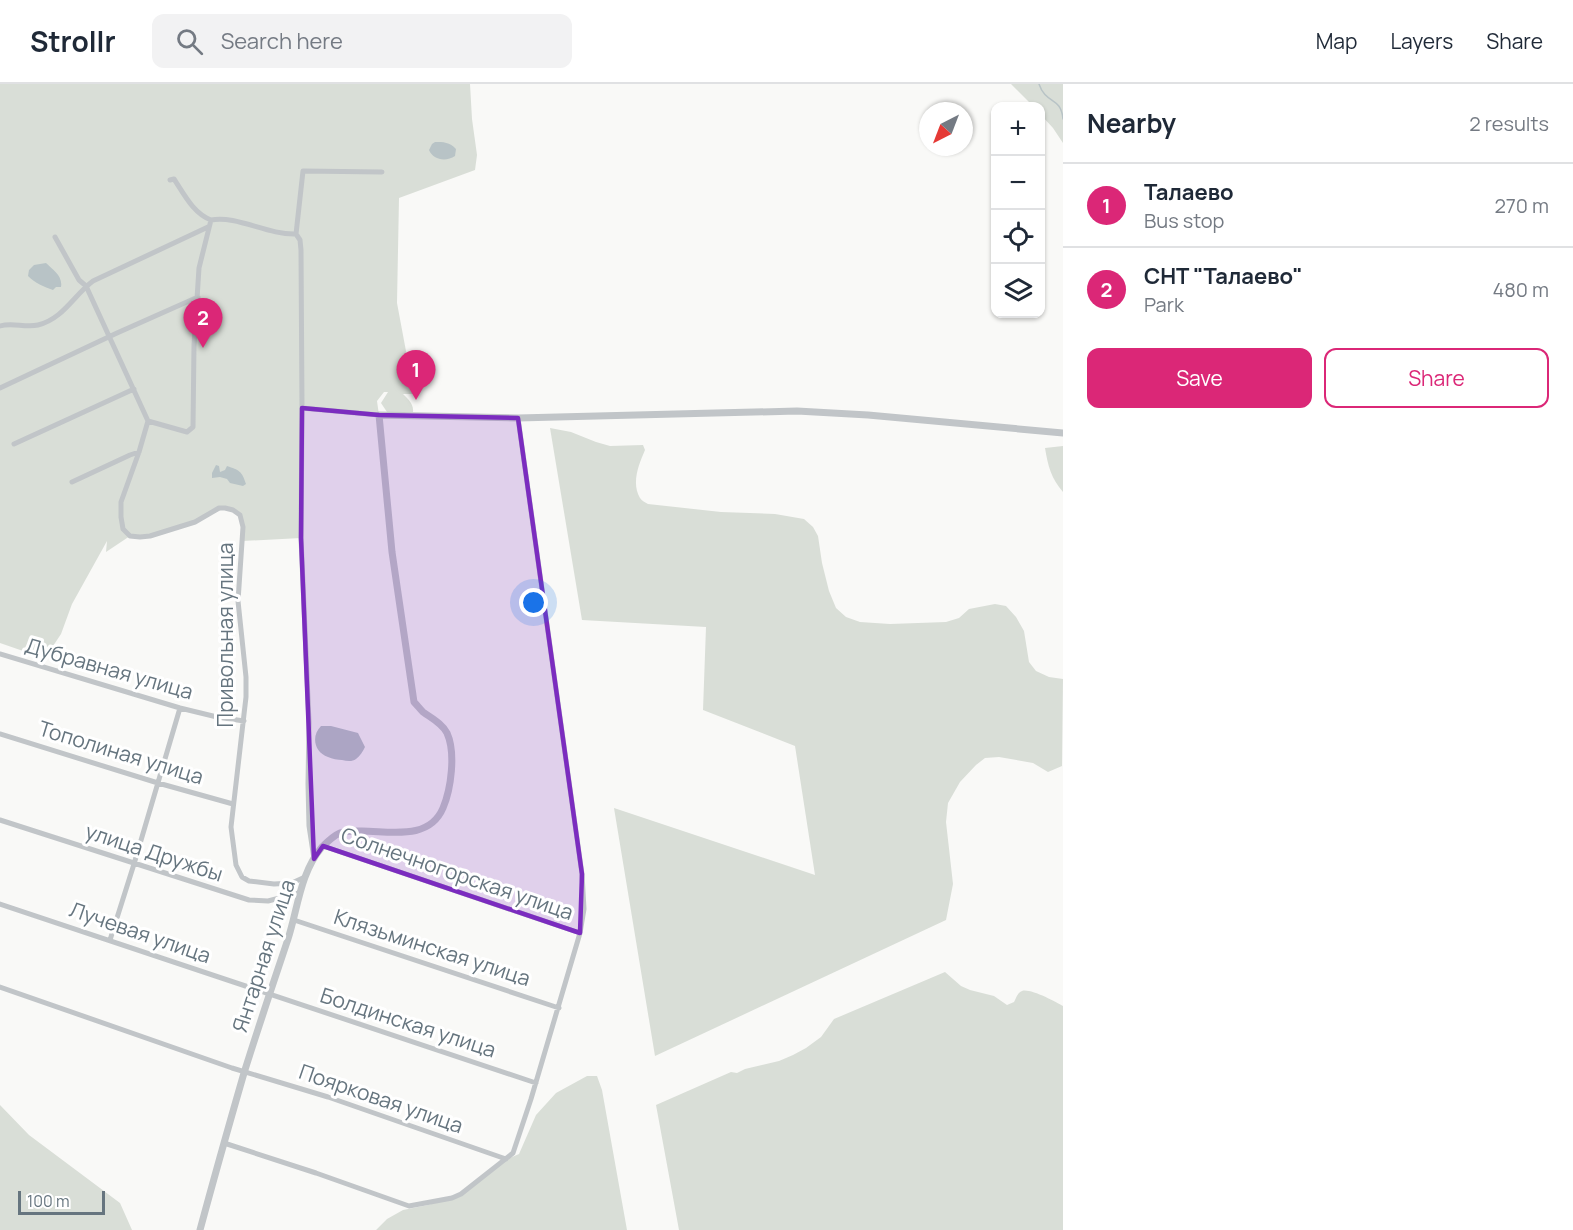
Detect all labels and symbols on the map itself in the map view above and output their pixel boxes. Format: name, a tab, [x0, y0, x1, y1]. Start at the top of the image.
north arrow	[919, 102, 973, 156]
pin: 2	[184, 298, 222, 348]
pin: 1	[396, 350, 436, 400]
street label: Привольная улица	[211, 543, 239, 727]
your location	[519, 588, 548, 617]
street label: Дубравная улица	[22, 631, 196, 705]
street label: Тополиная улица	[35, 714, 207, 790]
street label: улица Дружбы	[82, 817, 227, 887]
street label: Солнечногорская улица	[338, 820, 577, 926]
street label: Янтарная улица	[225, 876, 301, 1036]
street label: Лучевая улица	[66, 895, 215, 969]
street label: Клязьминская улица	[331, 902, 534, 992]
street label: Болдинская улица	[317, 980, 500, 1064]
street label: Поярковая улица	[296, 1057, 467, 1139]
scale bar	[18, 1188, 105, 1216]

